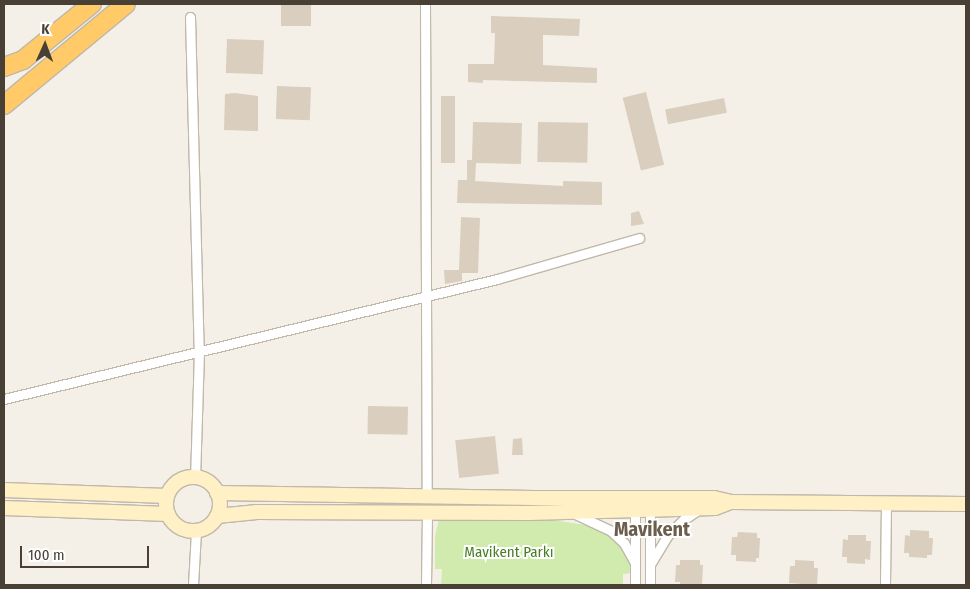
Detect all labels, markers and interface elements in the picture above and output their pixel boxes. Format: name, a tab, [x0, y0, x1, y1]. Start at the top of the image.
north arrow	[20, 20, 70, 70]
text: K	[41, 21, 50, 38]
district label: Mavikent	[614, 517, 690, 541]
scale bar	[22, 536, 151, 568]
park label: Mavikent Parkı	[464, 544, 554, 562]
text: 100 m	[28, 546, 65, 564]

